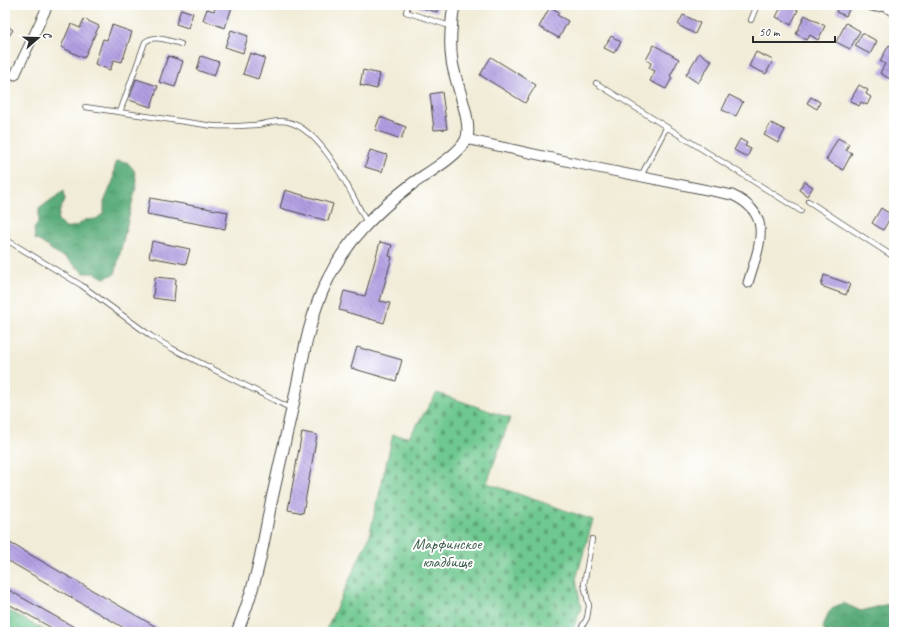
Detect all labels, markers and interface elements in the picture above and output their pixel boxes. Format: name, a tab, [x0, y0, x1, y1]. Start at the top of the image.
north arrow	[18, 18, 58, 58]
scale bar	[753, 18, 835, 44]
text: 50 m	[759, 24, 781, 40]
text: С	[40, 30, 55, 41]
park label: Марфинское кладбище	[413, 534, 483, 572]

